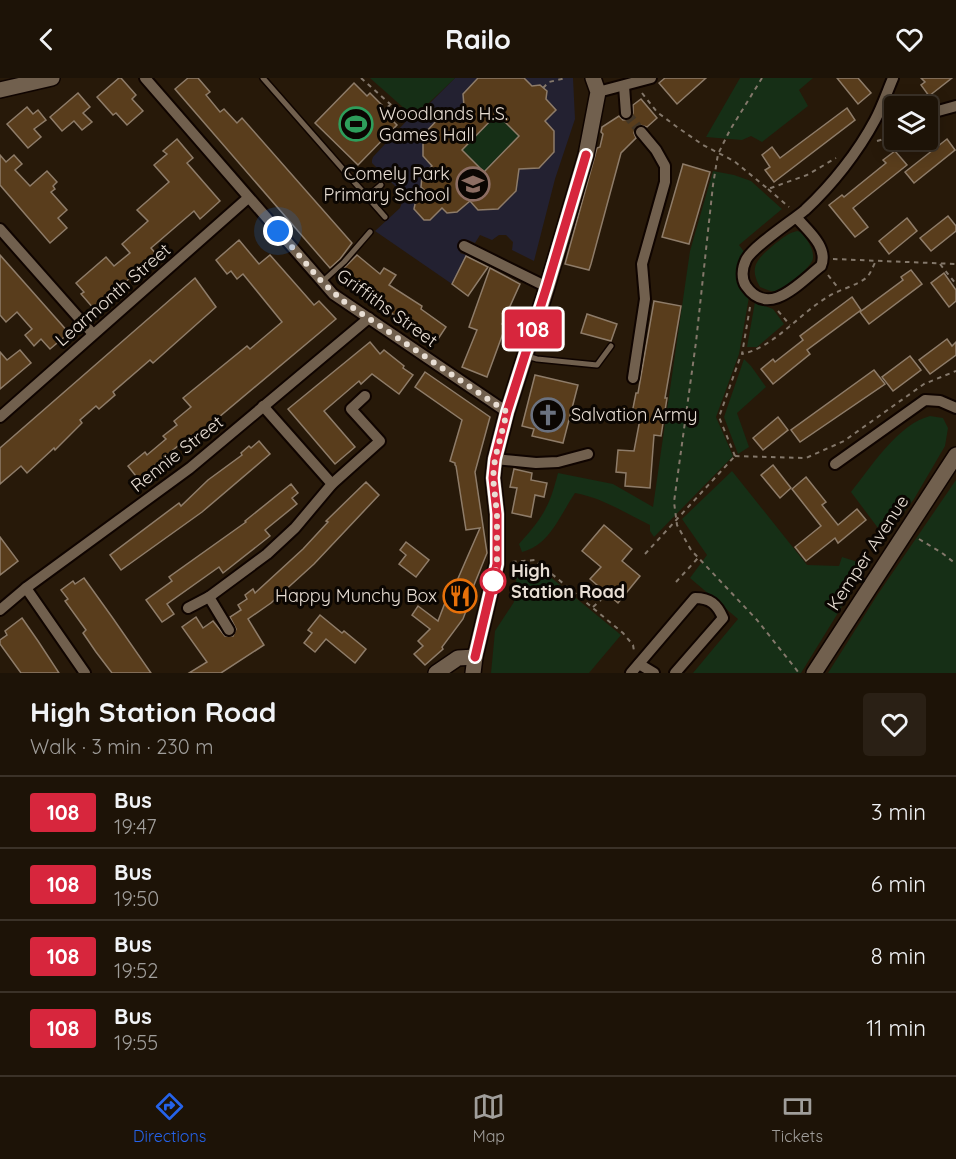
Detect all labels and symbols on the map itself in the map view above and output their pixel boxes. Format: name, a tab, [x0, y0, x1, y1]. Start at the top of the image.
place label: Woodlands H.S. Games Hall	[379, 102, 508, 146]
sports icon: Woodlands H.S. Games Hall	[338, 106, 374, 142]
place label: Comely Park Primary School	[324, 162, 450, 206]
school or university icon: Comely Park Primary School	[455, 166, 491, 202]
your location	[263, 216, 293, 246]
street label: Learmonth Street	[50, 238, 175, 351]
street label: Griffiths Street	[332, 263, 442, 352]
line badge: 108	[498, 310, 568, 348]
church icon: Salvation Army	[530, 397, 566, 433]
place label: Salvation Army	[571, 403, 697, 426]
street label: Rennie Street	[126, 410, 228, 497]
street label: Kemper Avenue	[822, 491, 913, 615]
place label: High Station Road	[511, 559, 625, 603]
marker: High Station Road	[480, 568, 506, 594]
restaurant icon: Happy Munchy Box	[442, 578, 478, 614]
place label: Happy Munchy Box	[275, 584, 437, 607]

